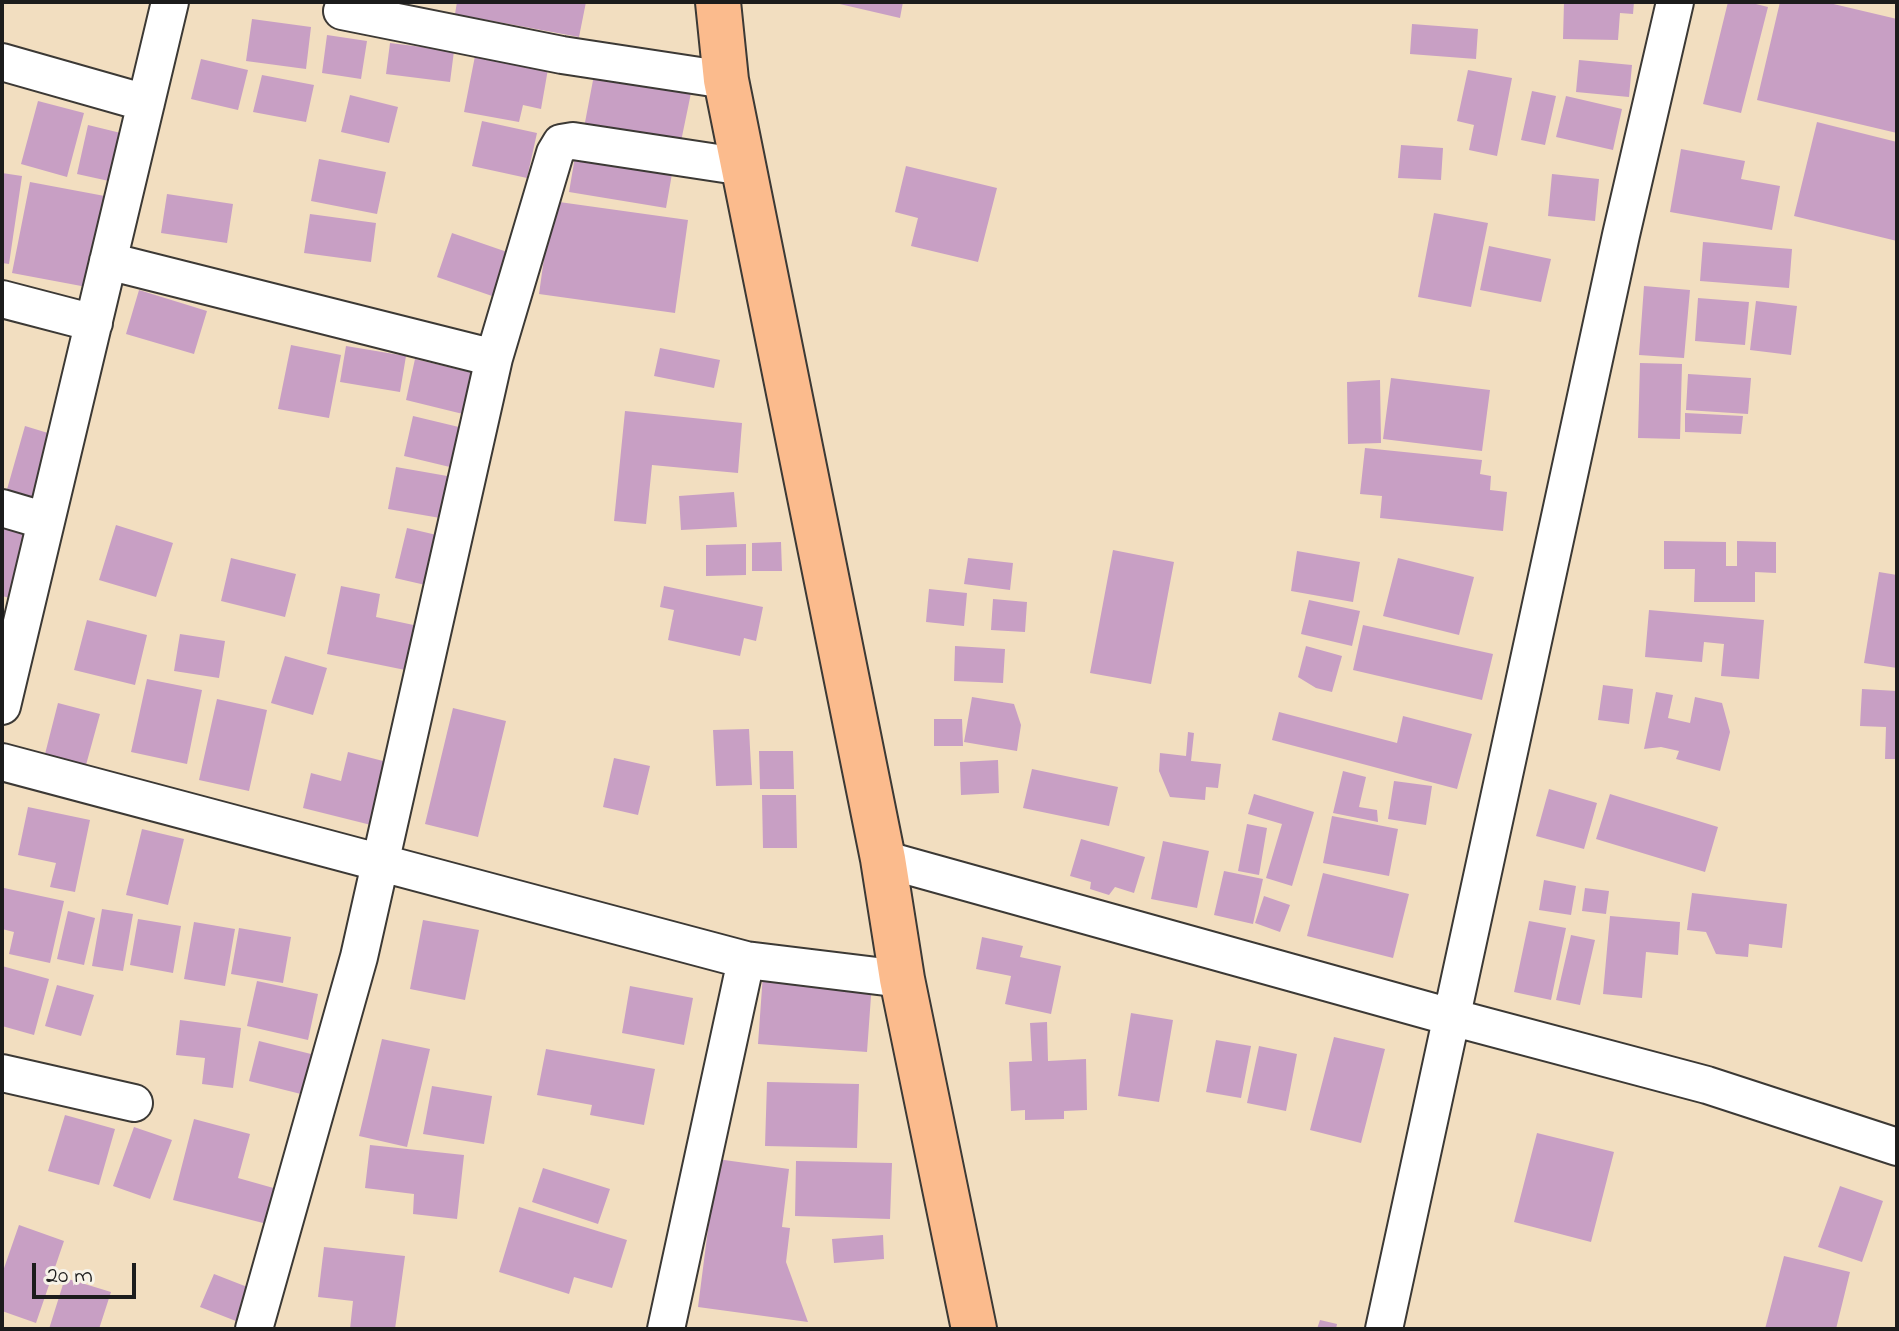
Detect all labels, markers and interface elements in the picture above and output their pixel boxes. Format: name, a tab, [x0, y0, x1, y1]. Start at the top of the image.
scale bar	[36, 1247, 140, 1297]
text: 20 m	[46, 1259, 93, 1294]

